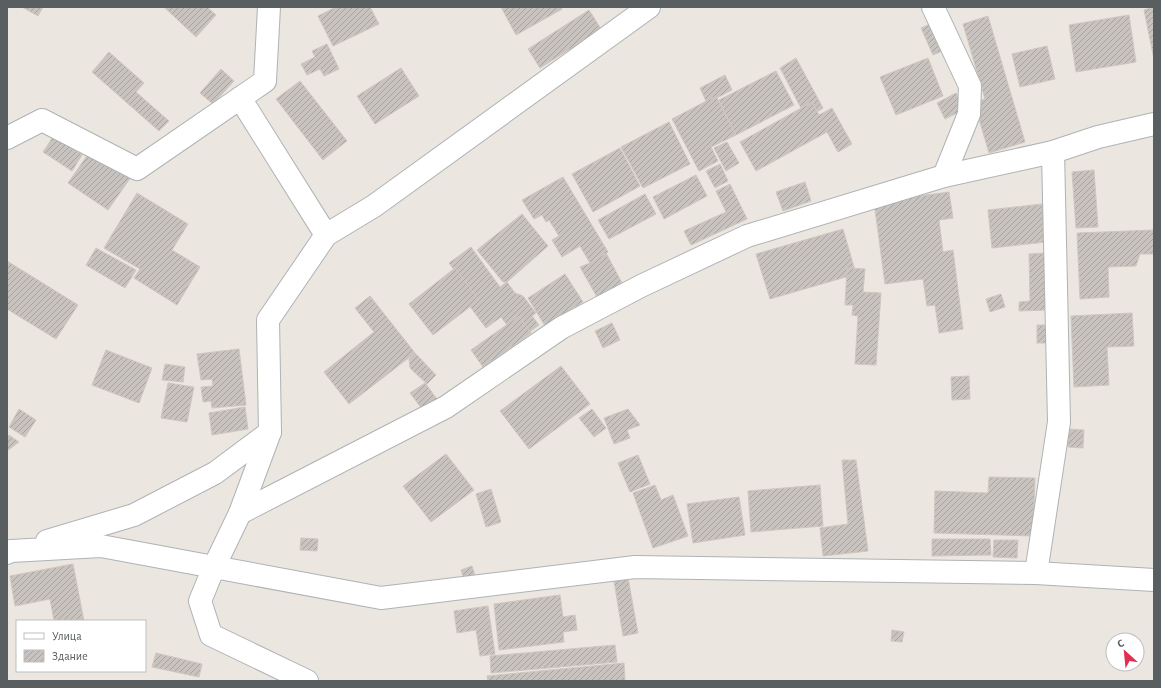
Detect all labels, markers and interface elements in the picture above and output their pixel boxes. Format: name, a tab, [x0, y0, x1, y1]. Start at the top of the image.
legend	[16, 620, 146, 672]
text: Улица	[52, 630, 82, 642]
north arrow	[1105, 632, 1145, 672]
text: С	[1115, 637, 1126, 650]
text: Здание	[52, 650, 88, 662]

